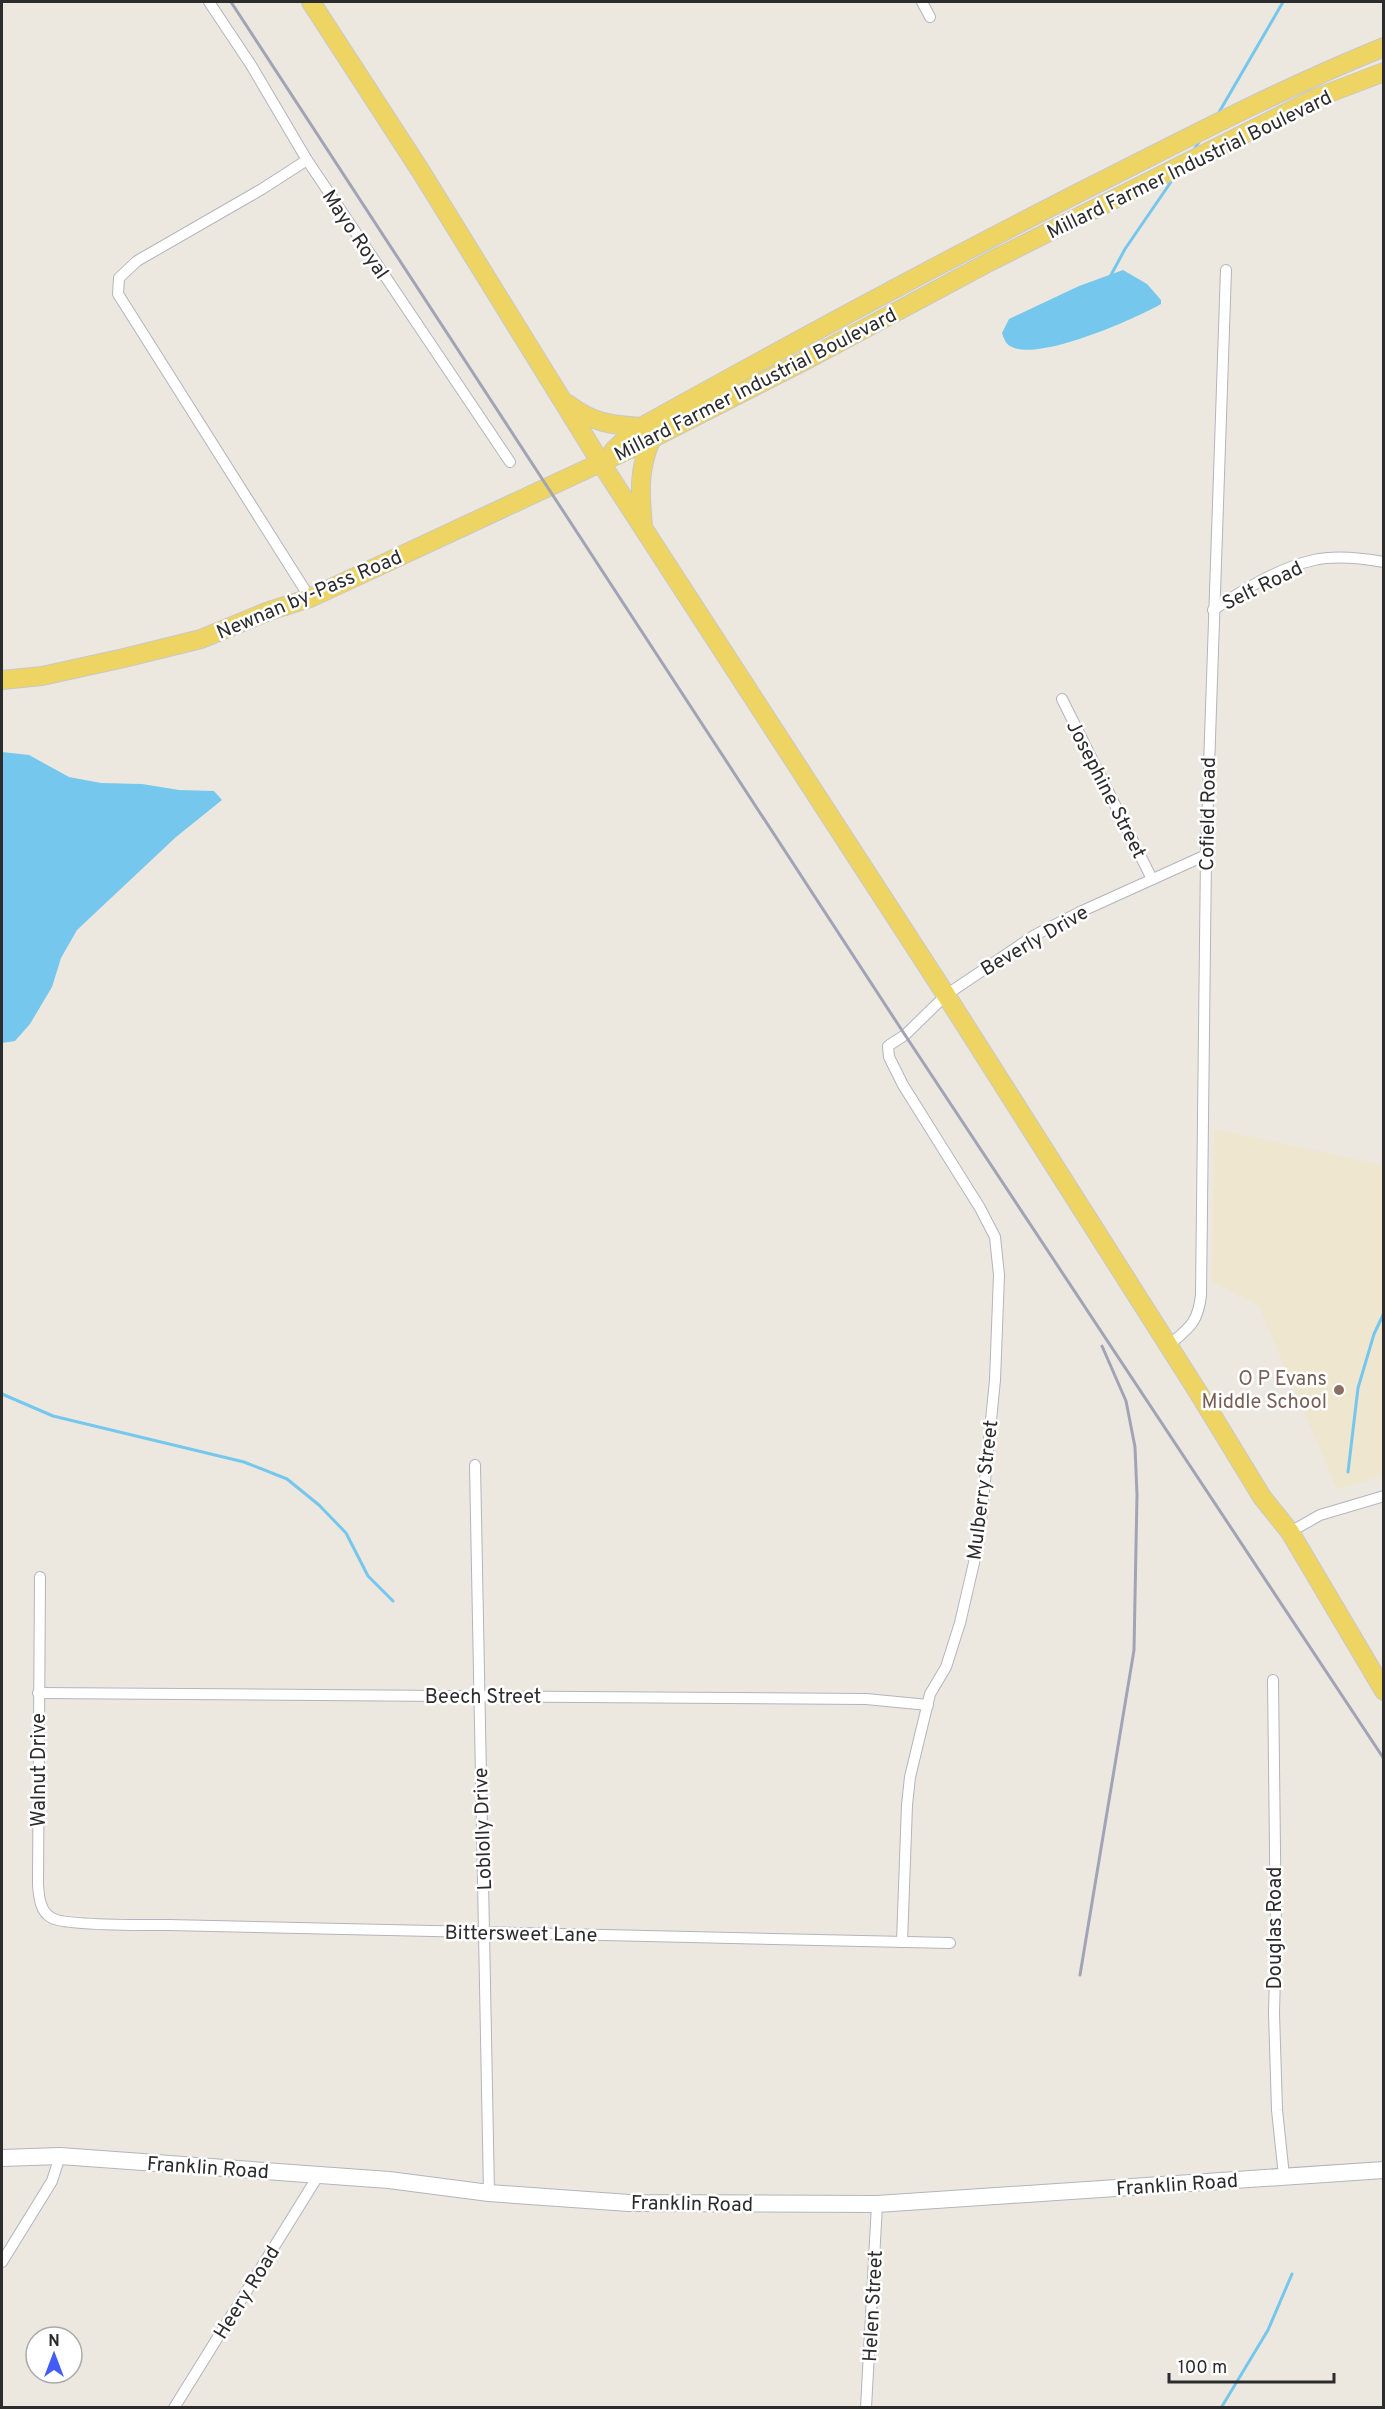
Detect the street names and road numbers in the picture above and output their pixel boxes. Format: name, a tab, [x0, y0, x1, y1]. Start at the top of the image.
street label: Millard Farmer Industrial Boulevard	[1043, 85, 1337, 246]
street label: Mayo Royal	[315, 186, 394, 285]
street label: Millard Farmer Industrial Boulevard	[610, 303, 902, 469]
street label: Newnan by-Pass Road	[213, 545, 407, 647]
street label: Selt Road	[1218, 556, 1307, 617]
street label: Josephine Street	[1059, 716, 1151, 863]
street label: Cofield Road	[1195, 757, 1223, 871]
street label: Beverly Drive	[976, 900, 1094, 983]
street label: Mulberry Street	[962, 1419, 1005, 1562]
street label: Beech Street	[425, 1685, 541, 1711]
street label: Walnut Drive	[27, 1713, 53, 1827]
street label: Loblolly Drive	[469, 1767, 499, 1891]
street label: Douglas Road	[1263, 1866, 1289, 1990]
street label: Bittersweet Lane	[444, 1921, 598, 1949]
street label: Franklin Road	[146, 2152, 270, 2186]
street label: Franklin Road	[1115, 2169, 1239, 2203]
street label: Franklin Road	[631, 2191, 753, 2219]
street label: Heery Road	[209, 2241, 287, 2345]
street label: Helen Street	[858, 2249, 890, 2363]

